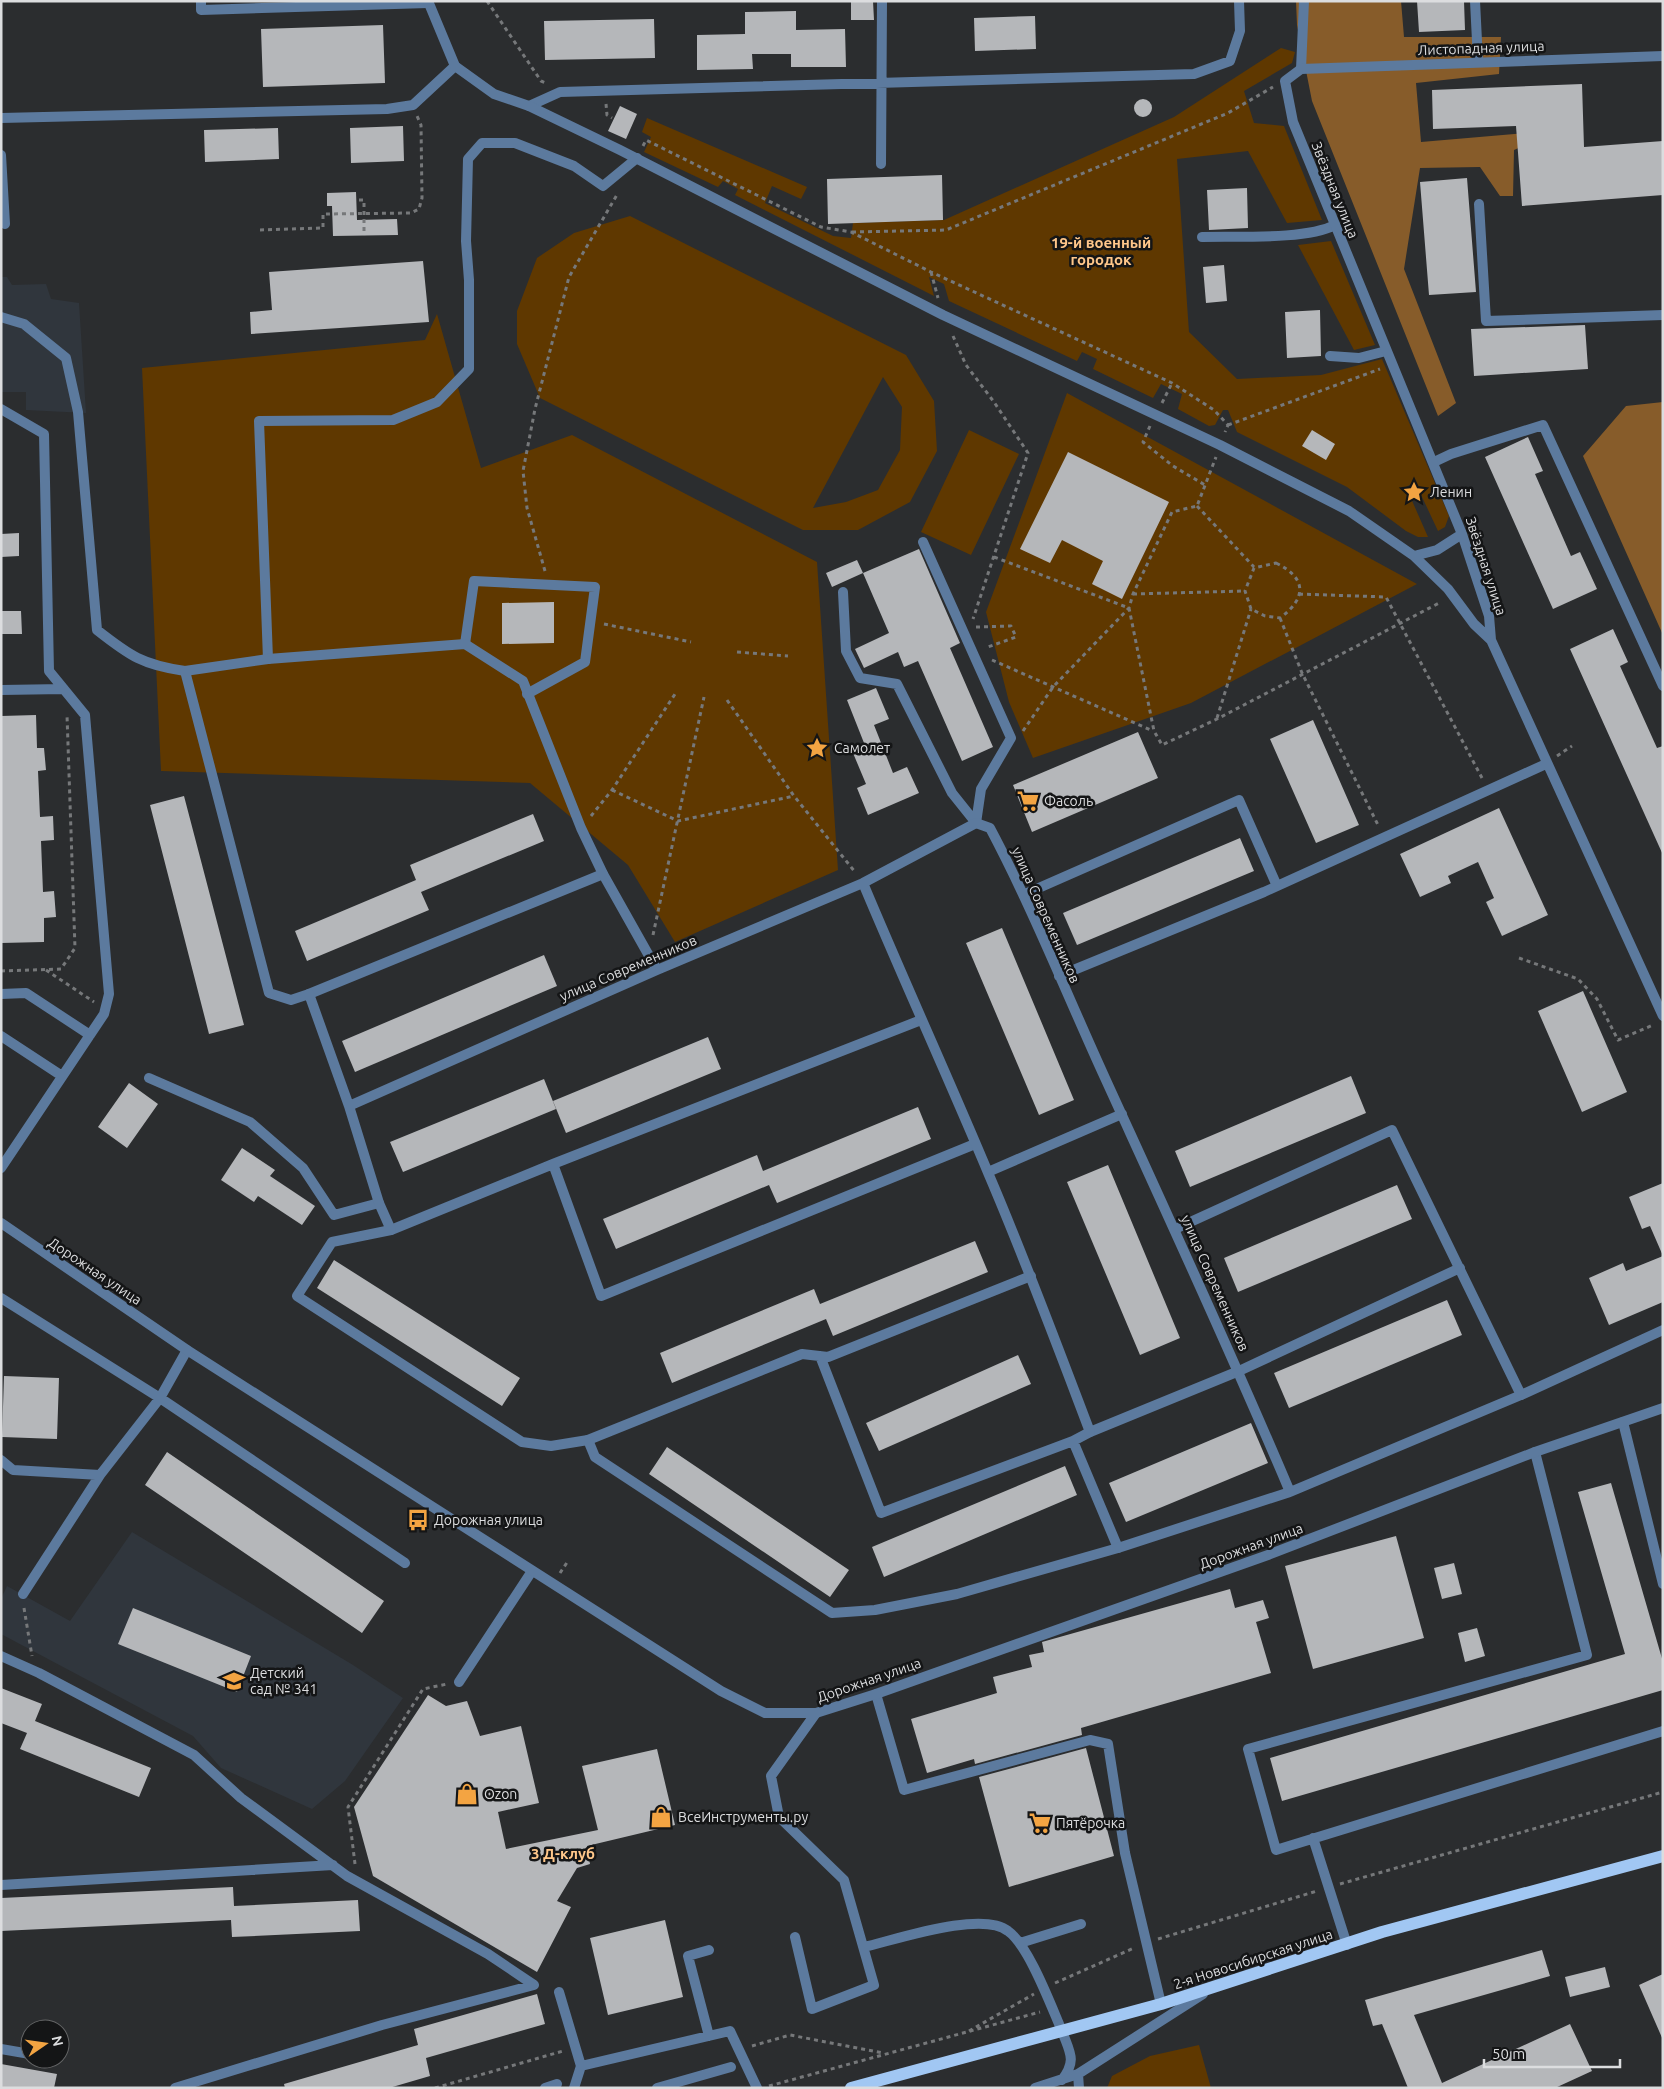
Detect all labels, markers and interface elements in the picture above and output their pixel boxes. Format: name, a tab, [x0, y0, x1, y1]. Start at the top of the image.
street label: Листопадная улица	[1417, 38, 1545, 58]
street label: Звёздная улица	[1308, 139, 1362, 241]
district label: 19-й военный городок	[1051, 234, 1151, 268]
place icon: Ленин	[1401, 479, 1427, 505]
place label: Ленин	[1430, 484, 1472, 500]
street label: Звёздная улица	[1463, 515, 1509, 617]
place icon: Самолет	[804, 735, 830, 761]
place label: Самолет	[834, 740, 890, 756]
supermarket icon: Фасоль	[1015, 788, 1041, 814]
place label: Фасоль	[1044, 793, 1093, 809]
street label: улица Современников	[1009, 844, 1083, 986]
street label: улица Современников	[557, 932, 699, 1004]
street label: улица Современников	[1178, 1212, 1252, 1354]
street label: Дорожная улица	[45, 1234, 145, 1308]
bus stop icon: Дорожная улица	[405, 1507, 431, 1533]
place label: Дорожная улица	[434, 1512, 543, 1528]
street label: Дорожная улица	[1197, 1520, 1305, 1572]
street label: Дорожная улица	[815, 1655, 923, 1705]
place label: Детский сад № 341	[250, 1665, 317, 1697]
school or university icon: Детский сад № 341	[221, 1668, 247, 1694]
shop icon: Ozon	[454, 1781, 480, 1807]
place label: Ozon	[484, 1786, 517, 1802]
shop icon: ВсеИнструменты.ру	[648, 1804, 674, 1830]
place label: ВсеИнструменты.ру	[678, 1809, 808, 1825]
supermarket icon: Пятёрочка	[1027, 1810, 1053, 1836]
place label: Пятёрочка	[1056, 1815, 1125, 1831]
district label: 3 Д-клуб	[531, 1845, 595, 1862]
street label: 2-я Новосибирская улица	[1172, 1926, 1334, 1992]
north arrow	[20, 2019, 70, 2069]
text: N	[49, 2034, 67, 2048]
scale bar	[1484, 2036, 1620, 2068]
text: 50 m	[1492, 2045, 1525, 2062]

